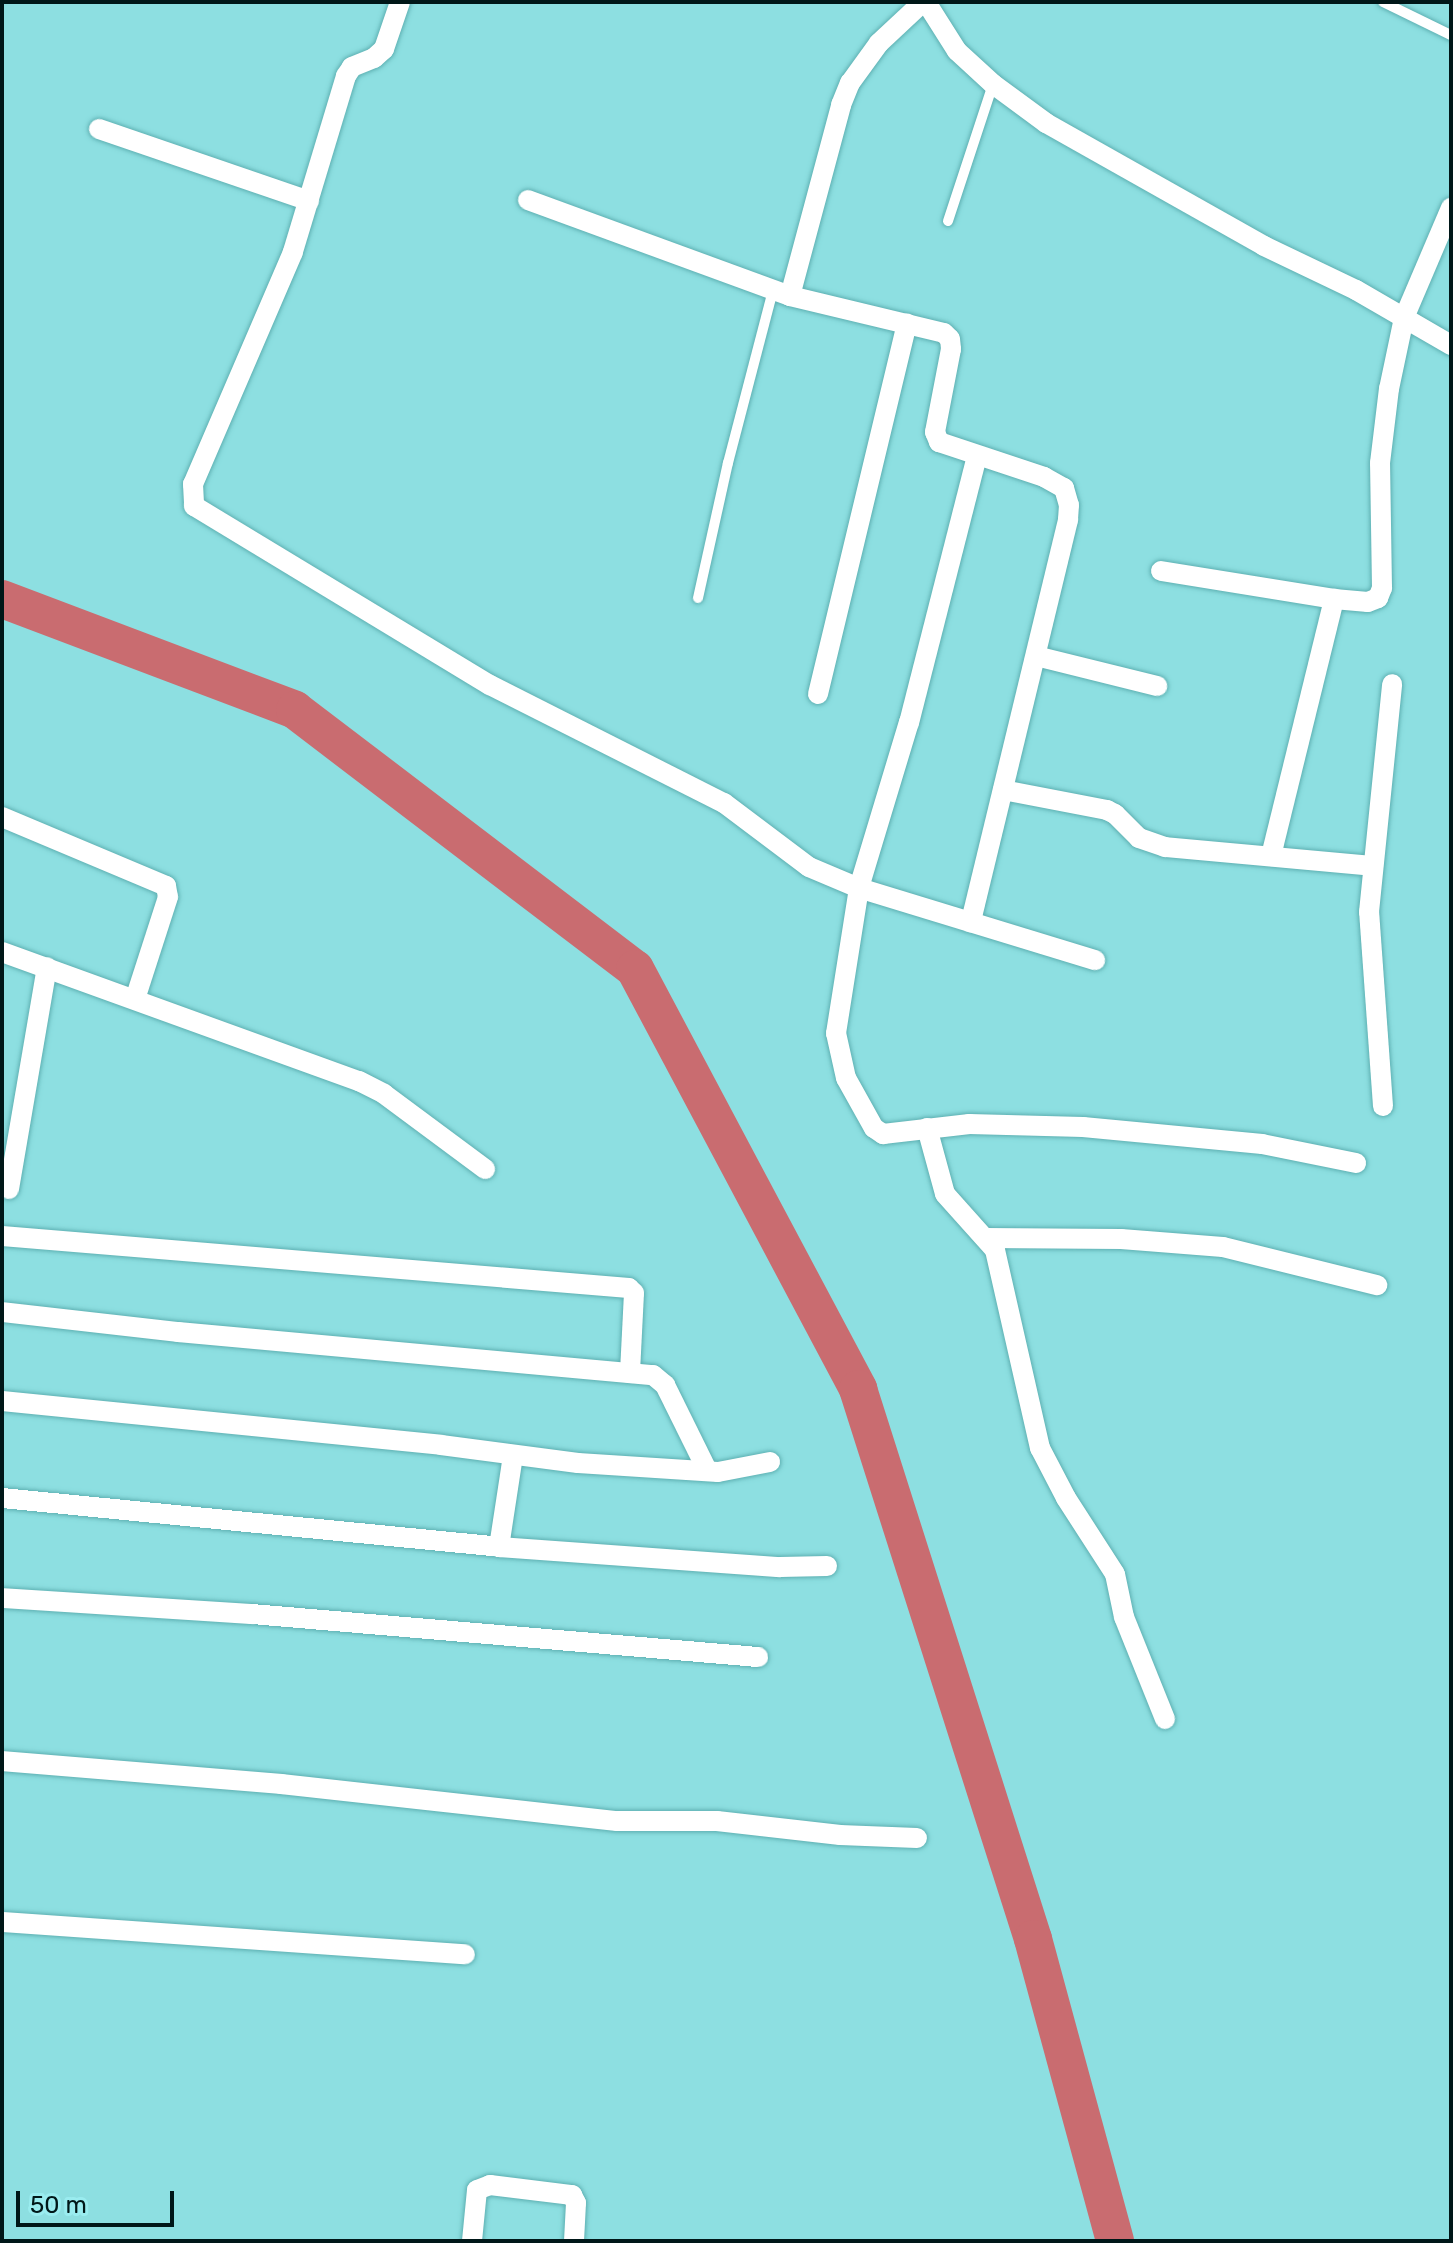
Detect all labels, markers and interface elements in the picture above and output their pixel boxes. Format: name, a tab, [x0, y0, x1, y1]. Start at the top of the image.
scale bar	[20, 2175, 178, 2225]
text: 50 m	[30, 2191, 87, 2219]

